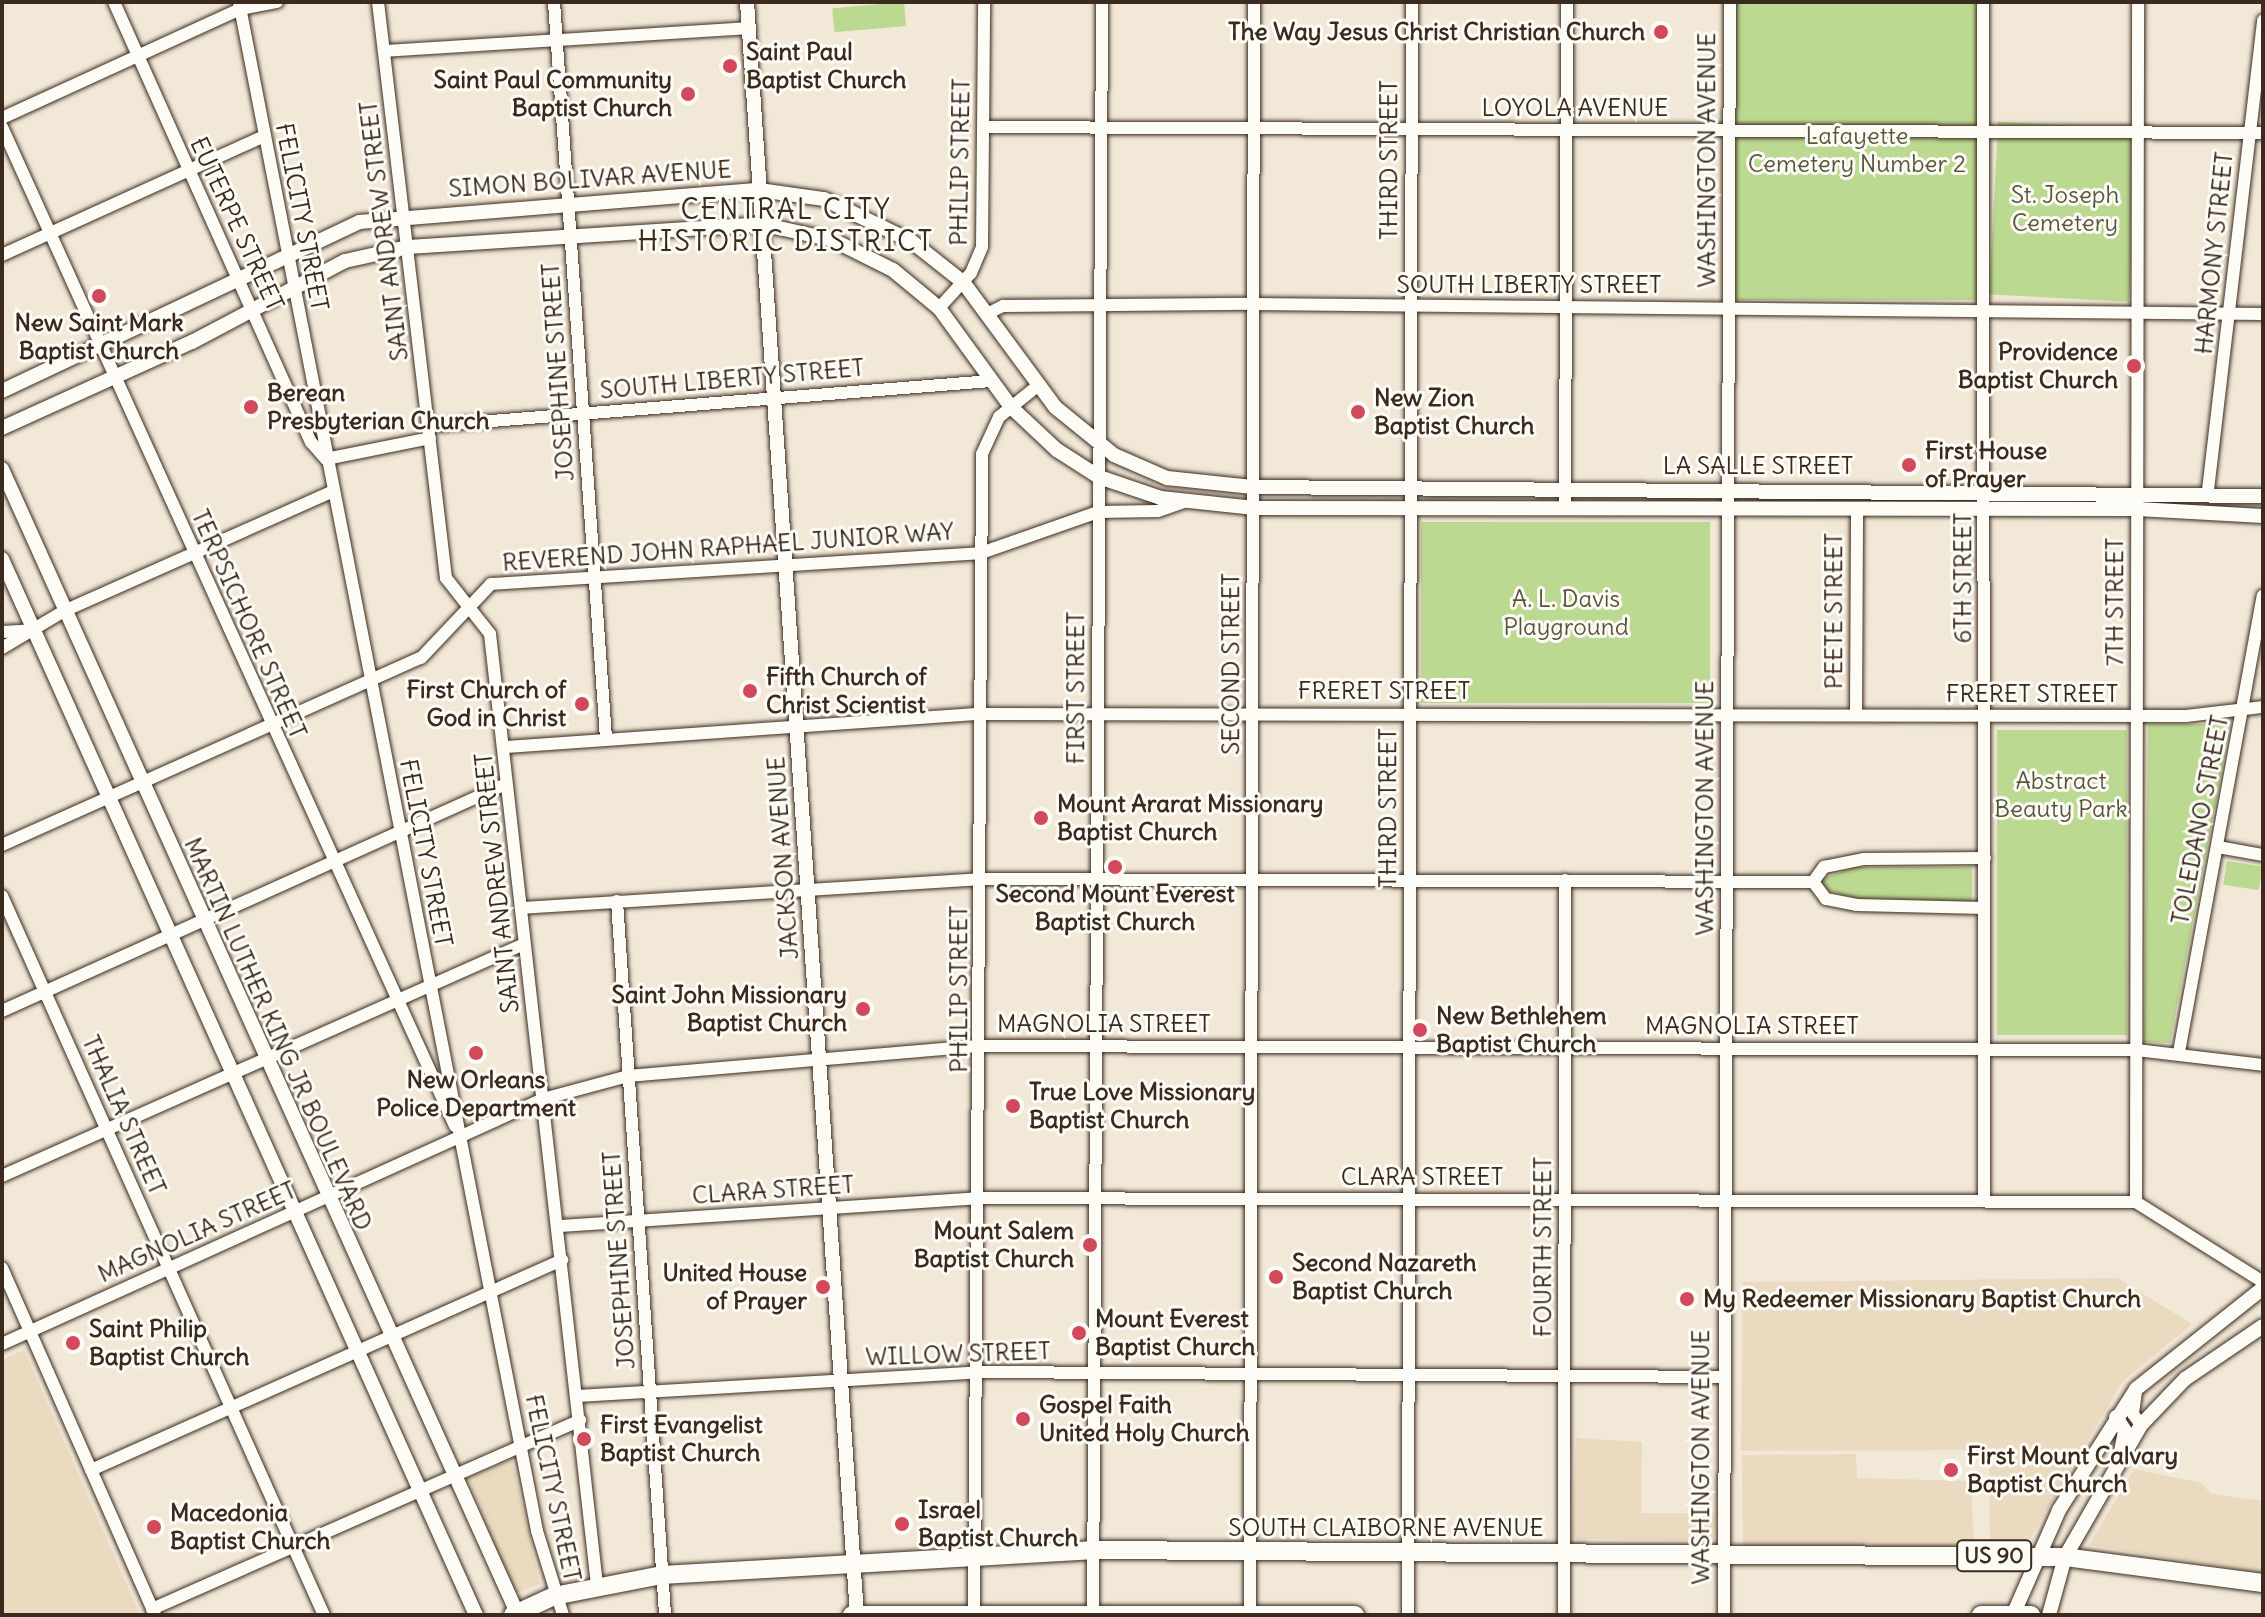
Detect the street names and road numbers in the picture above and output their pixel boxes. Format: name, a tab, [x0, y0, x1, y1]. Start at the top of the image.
street label: WASHINGTON AVENUE	[1693, 32, 1721, 288]
street label: PHILIP STREET	[944, 78, 976, 246]
street label: THIRD STREET	[1375, 80, 1403, 240]
street label: LOYOLA AVENUE	[1482, 94, 1668, 122]
street label: SAINT ANDREW STREET	[354, 99, 414, 363]
street label: FELICITY STREET	[270, 121, 334, 313]
street label: EUTERPE STREET	[184, 133, 290, 315]
street label: HARMONY STREET	[2189, 150, 2239, 356]
street label: SIMON BOLIVAR AVENUE	[448, 155, 732, 203]
street label: JOSEPHINE STREET	[536, 262, 580, 482]
street label: SOUTH LIBERTY STREET	[1396, 271, 1662, 299]
street label: SOUTH LIBERTY STREET	[599, 353, 865, 405]
street label: LA SALLE STREET	[1663, 452, 1853, 480]
street label: TERPSICHORE STREET	[185, 505, 313, 743]
street label: 6TH STREET	[1949, 512, 1977, 644]
street label: REVEREND JOHN RAPHAEL JUNIOR WAY	[501, 517, 955, 577]
street label: PEETE STREET	[1820, 533, 1848, 689]
street label: 7TH STREET	[2101, 537, 2129, 667]
street label: SECOND STREET	[1217, 573, 1245, 755]
street label: FIRST STREET	[1062, 612, 1090, 764]
street label: FRERET STREET	[1298, 677, 1470, 705]
street label: WASHINGTON AVENUE	[1691, 680, 1719, 936]
street label: FRERET STREET	[1946, 680, 2118, 708]
street label: TOLEDANO STREET	[2166, 713, 2234, 927]
street label: THIRD STREET	[1374, 728, 1402, 888]
street label: SAINT ANDREW STREET	[469, 751, 525, 1015]
street label: JACKSON AVENUE	[762, 755, 804, 961]
street label: FELICITY STREET	[394, 757, 458, 949]
street label: MARTIN LUTHER KING JR BOULEVARD	[178, 833, 378, 1235]
street label: PHILIP STREET	[945, 905, 973, 1073]
street label: MAGNOLIA STREET	[997, 1010, 1211, 1038]
street label: MAGNOLIA STREET	[1645, 1012, 1859, 1040]
street label: THALIA STREET	[76, 1031, 172, 1199]
street label: JOSEPHINE STREET	[597, 1150, 641, 1370]
street label: FOURTH STREET	[1529, 1157, 1557, 1337]
street label: CLARA STREET	[1341, 1163, 1503, 1191]
street label: CLARA STREET	[691, 1170, 855, 1210]
street label: MAGNOLIA STREET	[93, 1175, 301, 1289]
street label: WASHINGTON AVENUE	[1687, 1329, 1715, 1585]
street label: WILLOW STREET	[865, 1336, 1051, 1372]
street label: FELICITY STREET	[519, 1392, 587, 1584]
street label: SOUTH CLAIBORNE AVENUE	[1228, 1514, 1544, 1542]
road number: US 90	[1956, 1538, 2032, 1574]

